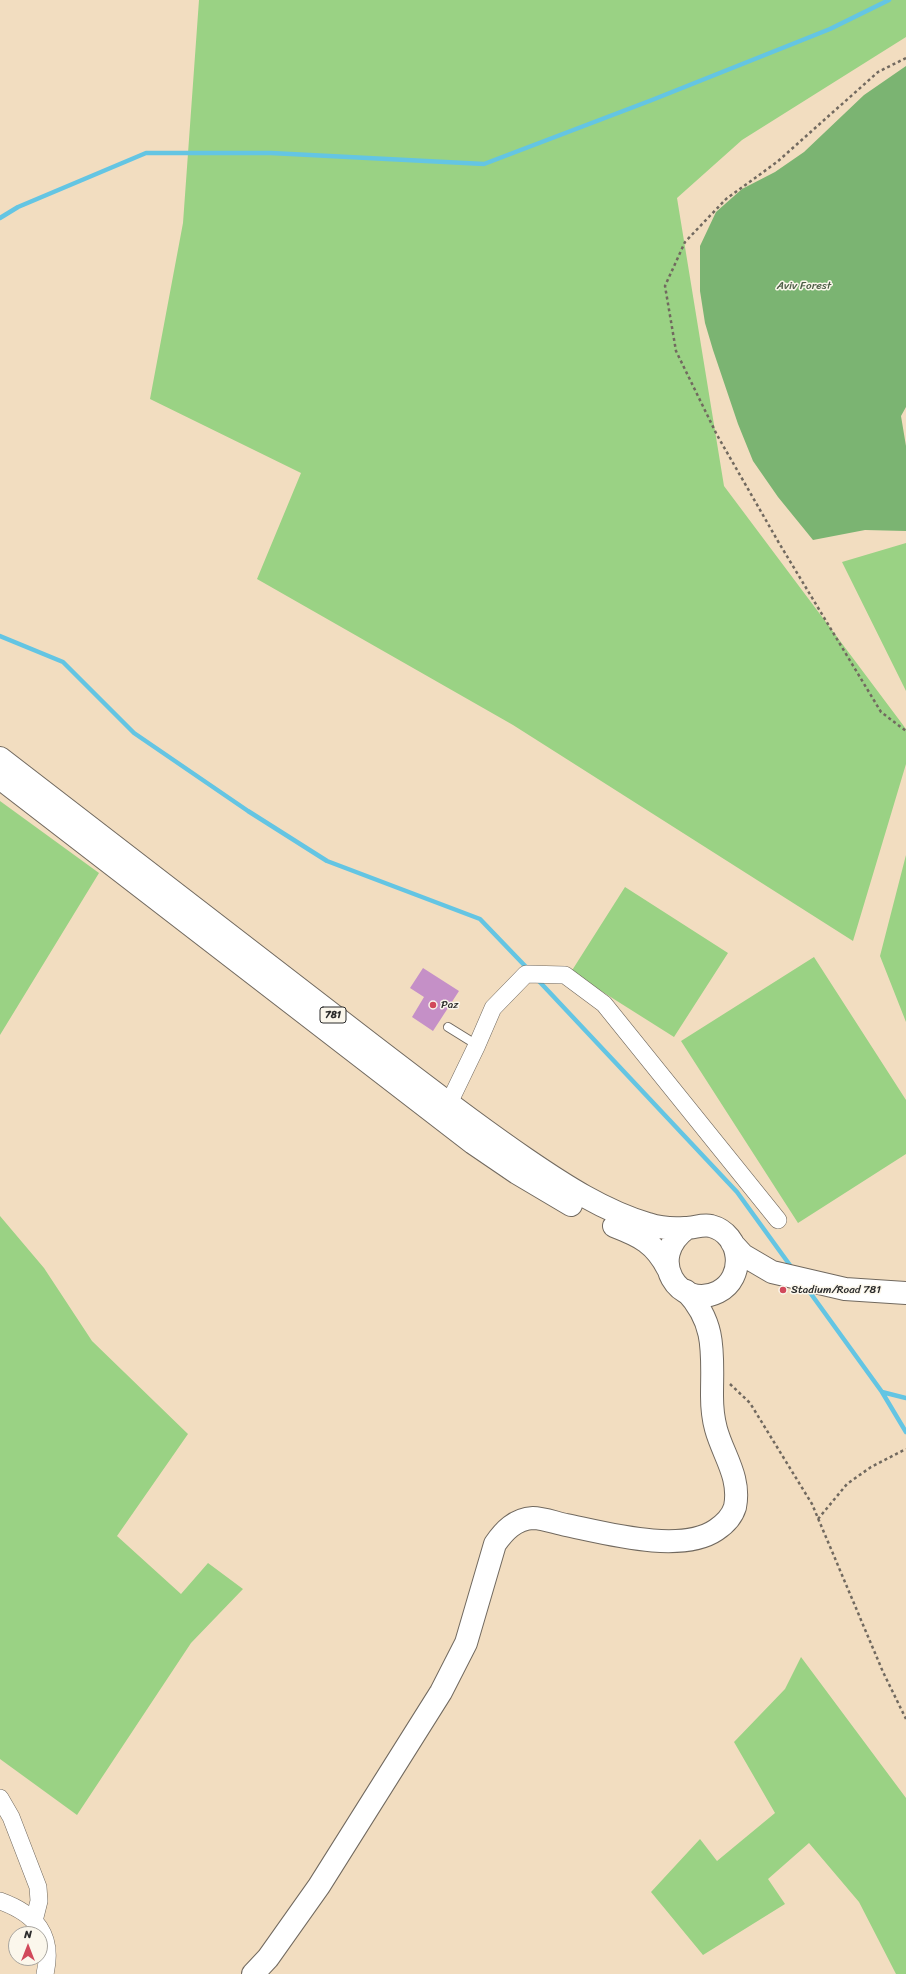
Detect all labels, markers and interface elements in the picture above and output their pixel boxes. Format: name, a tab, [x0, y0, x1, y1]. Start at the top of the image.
park label: Aviv Forest	[777, 279, 831, 293]
place label: Paz	[441, 998, 458, 1012]
marker: Paz	[428, 1000, 438, 1010]
road number: 781	[320, 1007, 346, 1023]
place label: Stadium/Road 781	[791, 1283, 881, 1297]
marker: Stadium/Road 781	[778, 1285, 788, 1295]
text: N	[24, 1925, 32, 1944]
north arrow	[8, 1926, 48, 1966]

